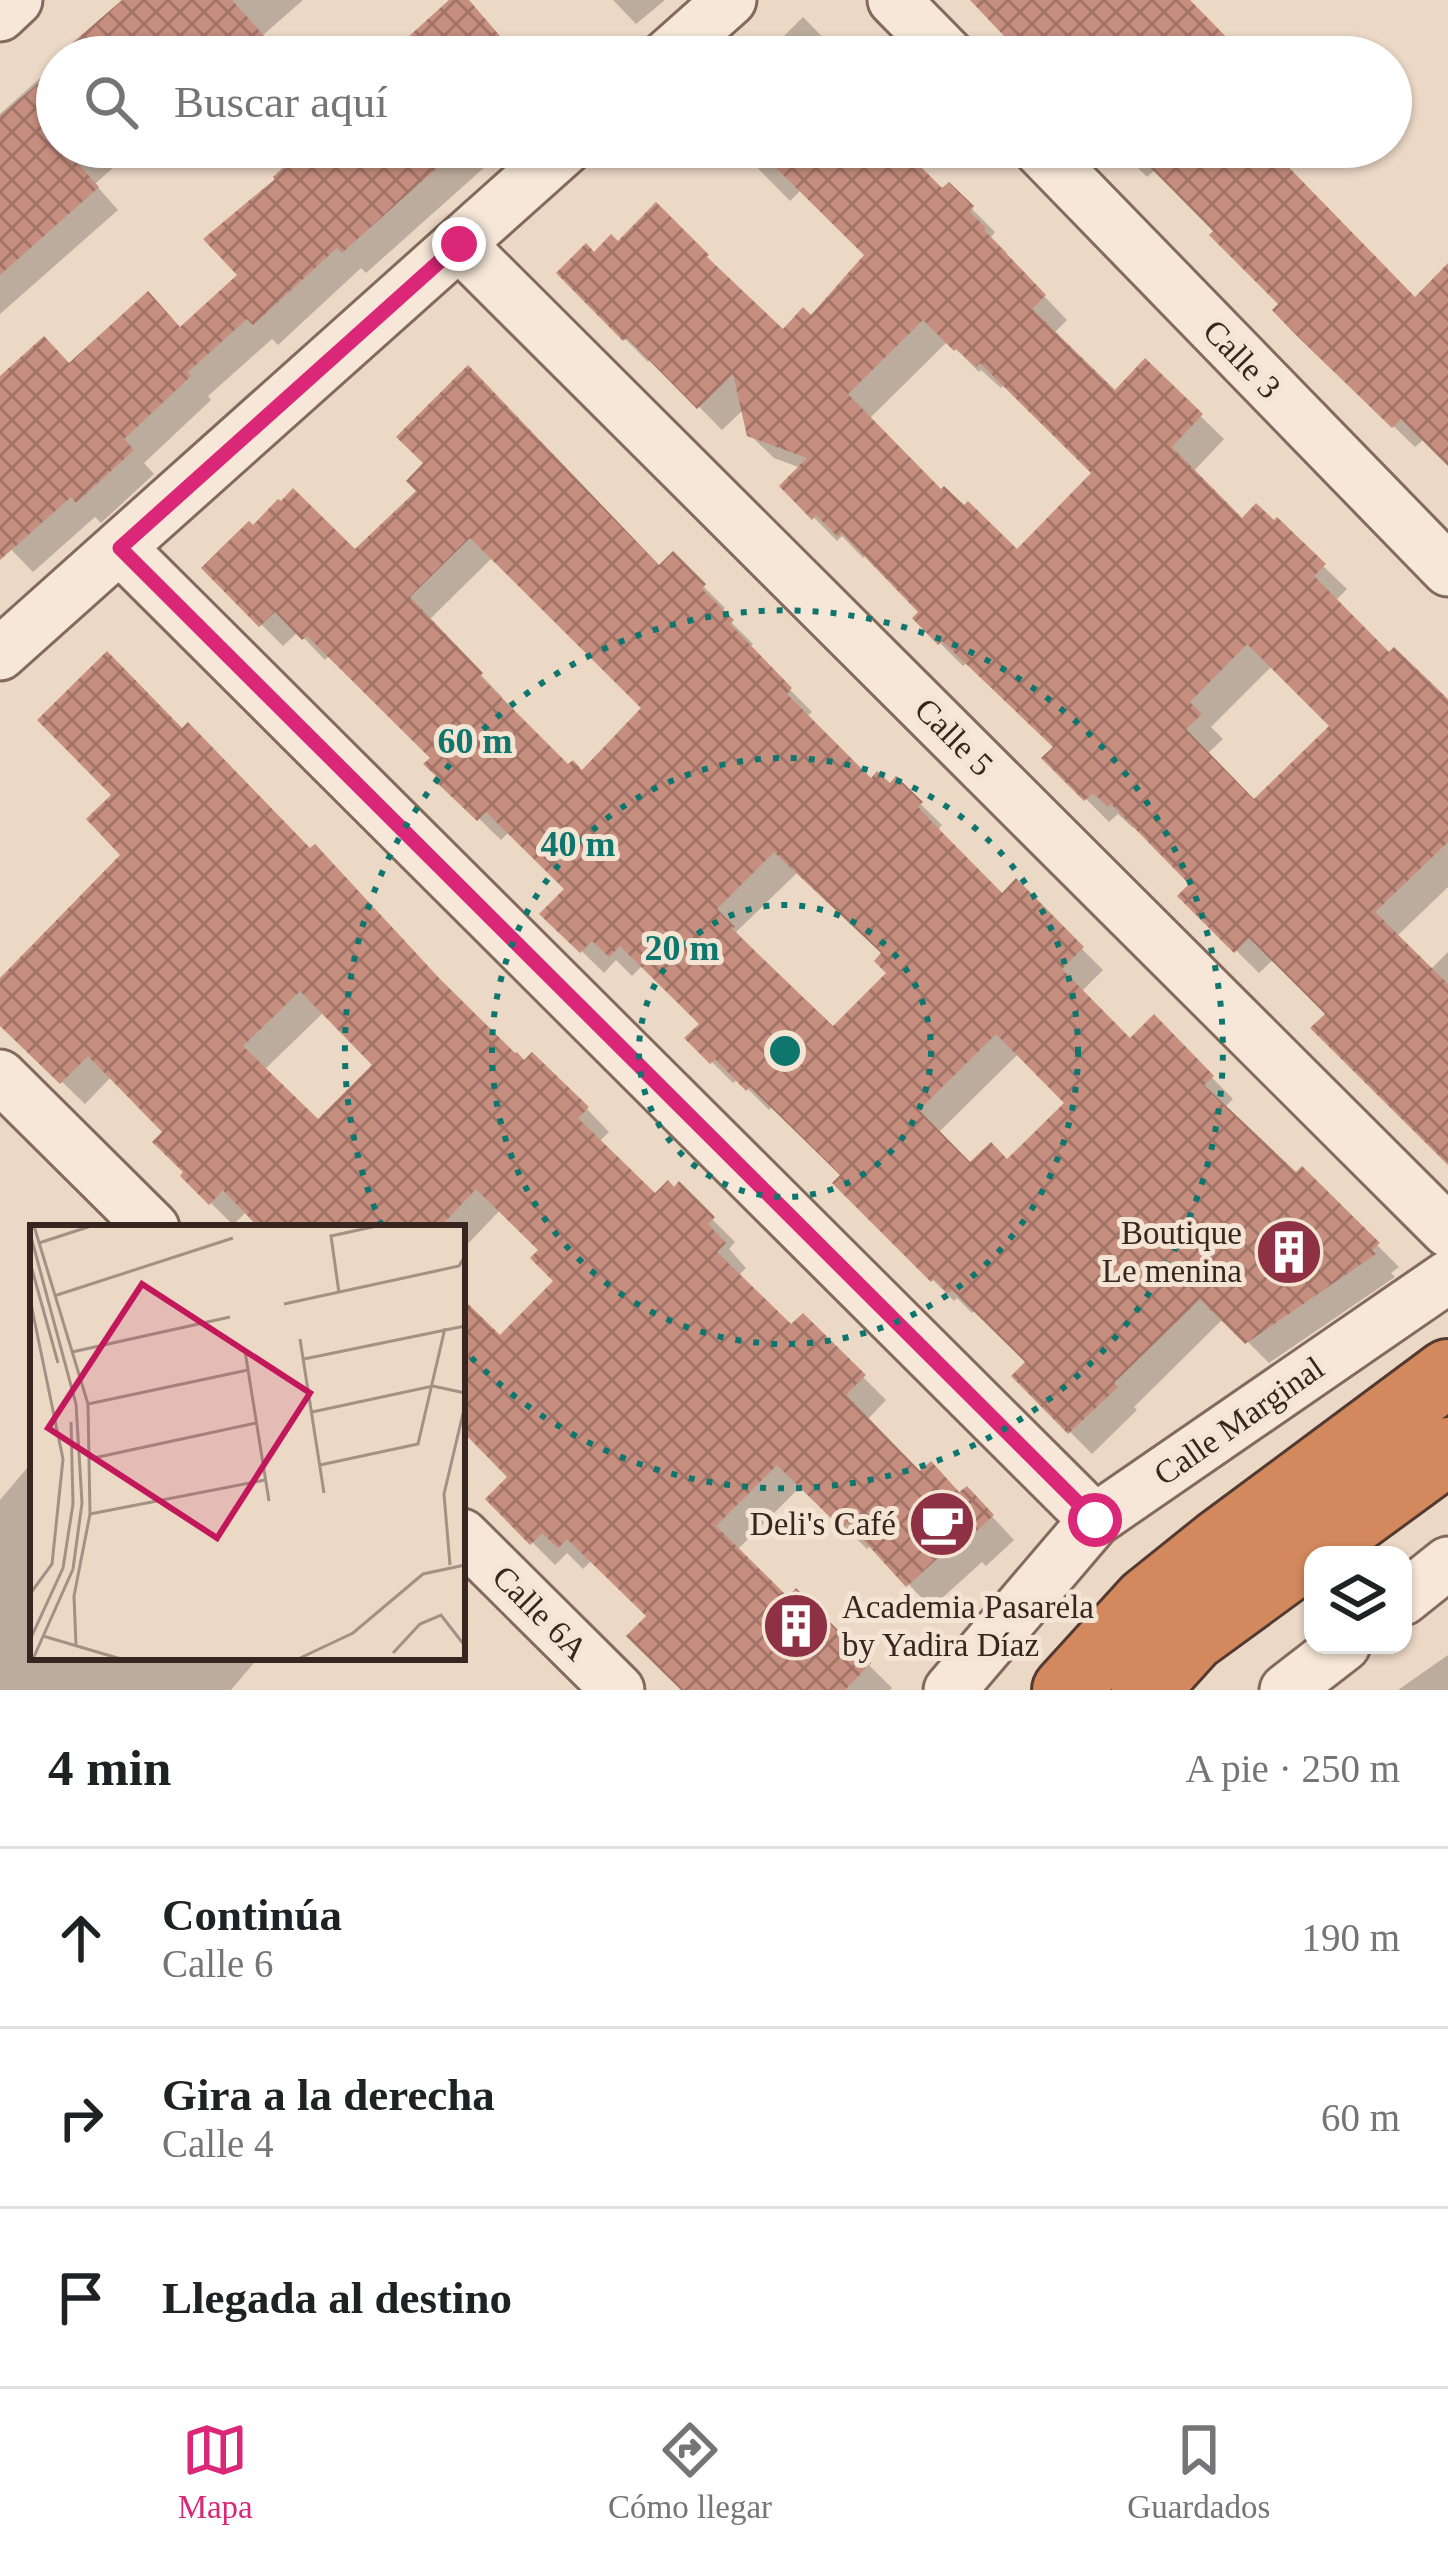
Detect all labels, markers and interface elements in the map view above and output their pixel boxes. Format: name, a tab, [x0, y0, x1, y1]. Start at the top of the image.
search box	[36, 36, 1412, 168]
icon: search	[78, 69, 144, 135]
text: Buscar aquí	[174, 77, 388, 127]
route end	[432, 217, 486, 271]
street label: Calle 3	[1196, 313, 1288, 405]
street label: Calle 5	[908, 691, 1000, 783]
text: 60 m	[438, 721, 513, 761]
text: 40 m	[541, 824, 616, 864]
text: 20 m	[645, 928, 720, 968]
centre of rings	[764, 1030, 806, 1072]
place label: Boutique Le menina	[1102, 1215, 1242, 1289]
building icon: Boutique Le menina	[1254, 1217, 1324, 1287]
inset map	[30, 1225, 465, 1660]
street label: Calle Marginal	[1147, 1349, 1331, 1493]
cafe icon: Deli's Café	[907, 1489, 977, 1559]
route start	[1068, 1493, 1122, 1547]
place label: Deli's Café	[750, 1506, 896, 1542]
map controls	[1304, 1546, 1412, 1654]
button: layers	[1304, 1546, 1412, 1654]
street label: Calle 6A	[485, 1558, 595, 1668]
place label: Academia Pasarela by Yadira Díaz	[842, 1589, 1094, 1663]
building icon: Academia Pasarela by Yadira Díaz	[761, 1591, 831, 1661]
text: 4 min	[48, 1740, 171, 1796]
text: A pie · 250 m	[1186, 1747, 1400, 1790]
text: Continúa	[162, 1890, 342, 1940]
icon: ahead	[48, 1905, 114, 1971]
text: 190 m	[1301, 1916, 1400, 1959]
text: Calle 6	[162, 1942, 274, 1985]
text: Gira a la derecha	[162, 2070, 495, 2120]
icon: right	[48, 2085, 114, 2151]
text: 60 m	[1321, 2096, 1400, 2139]
text: Calle 4	[162, 2122, 274, 2165]
icon: arrive	[48, 2265, 114, 2331]
text: Llegada al destino	[162, 2273, 512, 2323]
tab: Mapa	[178, 2417, 253, 2526]
tab: Cómo llegar	[608, 2417, 772, 2526]
tab: Guardados	[1127, 2417, 1270, 2526]

